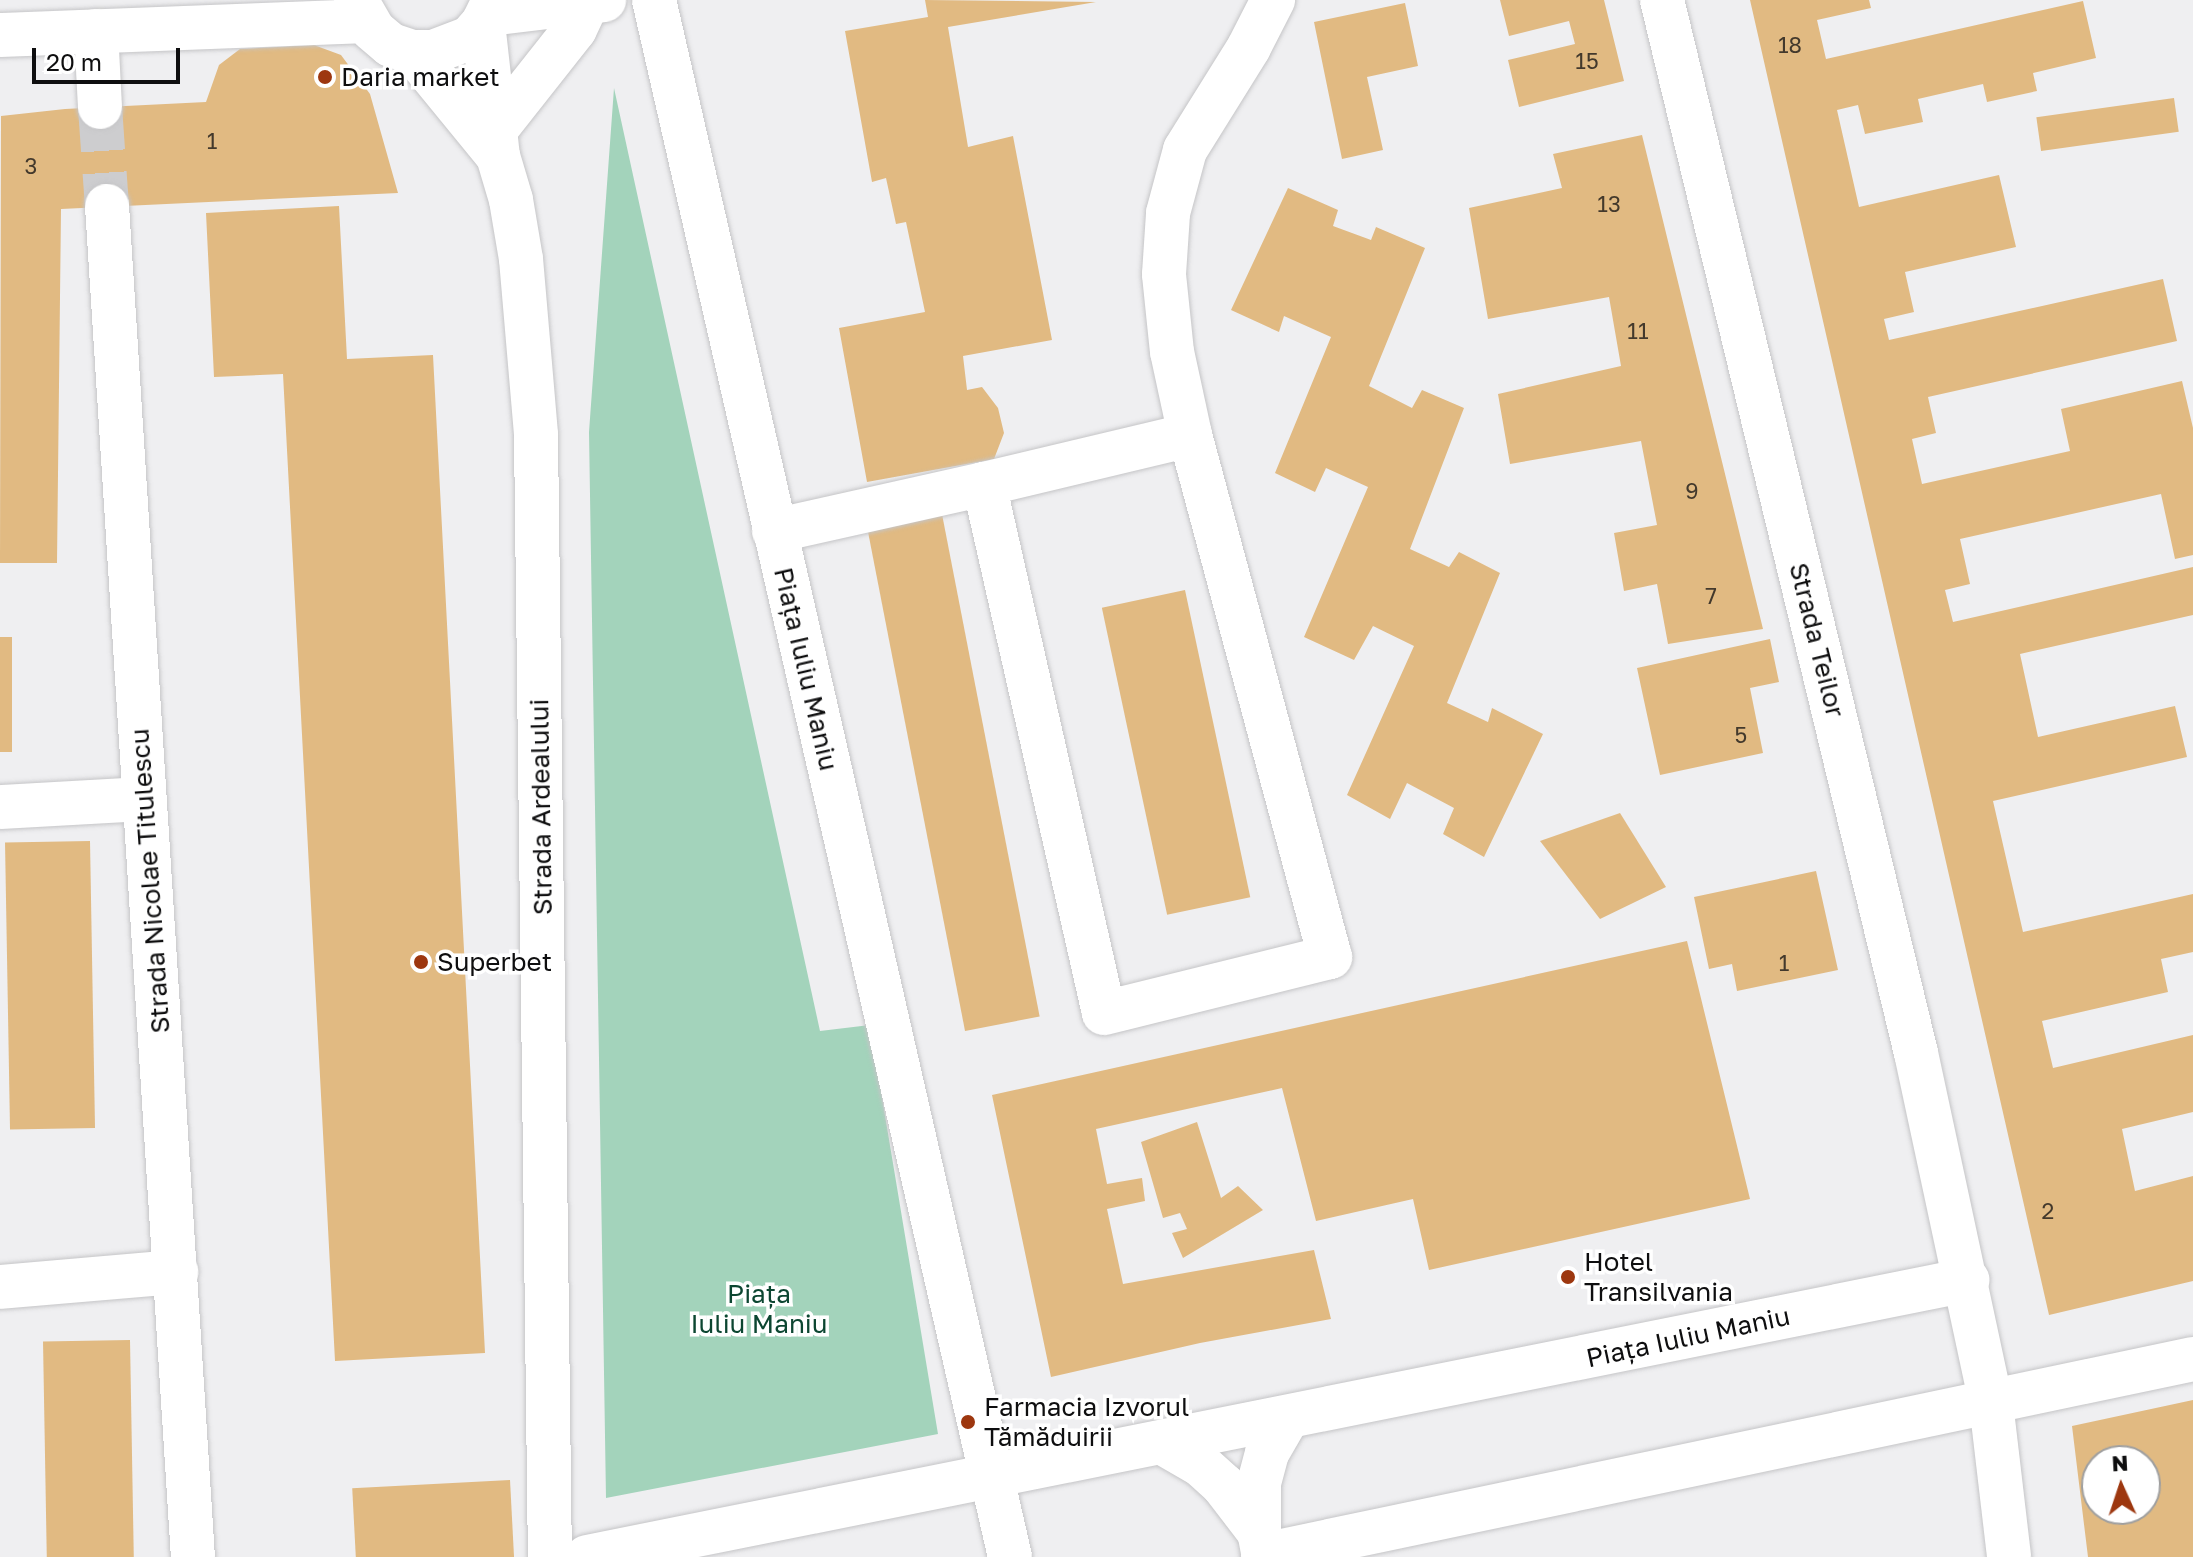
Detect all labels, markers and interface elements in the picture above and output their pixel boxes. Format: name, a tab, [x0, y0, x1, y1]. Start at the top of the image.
scale bar	[36, 32, 184, 82]
house number: 18	[1778, 32, 1802, 58]
text: 20 m	[46, 47, 102, 76]
house number: 15	[1575, 48, 1599, 74]
place label: Daria market	[341, 61, 500, 93]
marker: Daria market	[316, 68, 334, 86]
house number: 1	[207, 128, 217, 154]
house number: 3	[25, 153, 37, 179]
house number: 13	[1597, 191, 1621, 217]
house number: 11	[1627, 318, 1649, 344]
house number: 9	[1685, 478, 1699, 504]
street label: Strada Teilor	[1783, 560, 1851, 720]
street label: Piața Iuliu Maniu	[767, 564, 845, 774]
house number: 7	[1705, 583, 1717, 609]
street label: Strada Ardealului	[524, 699, 558, 915]
house number: 5	[1735, 722, 1747, 748]
street label: Strada Nicolae Titulescu	[124, 728, 176, 1034]
place label: Superbet	[437, 946, 552, 978]
house number: 1	[1779, 950, 1789, 976]
marker: Superbet	[412, 953, 430, 971]
house number: 2	[2042, 1198, 2054, 1224]
place label: Hotel Transilvania	[1584, 1246, 1733, 1308]
marker: Hotel Transilvania	[1559, 1268, 1577, 1286]
park label: Piața Iuliu Maniu	[690, 1278, 828, 1340]
street label: Piața Iuliu Maniu	[1583, 1300, 1793, 1374]
place label: Farmacia Izvorul Tămăduirii	[984, 1391, 1189, 1452]
marker: Farmacia Izvorul Tămăduirii	[959, 1413, 977, 1431]
north arrow	[2081, 1445, 2161, 1525]
text: N	[2111, 1449, 2129, 1476]

